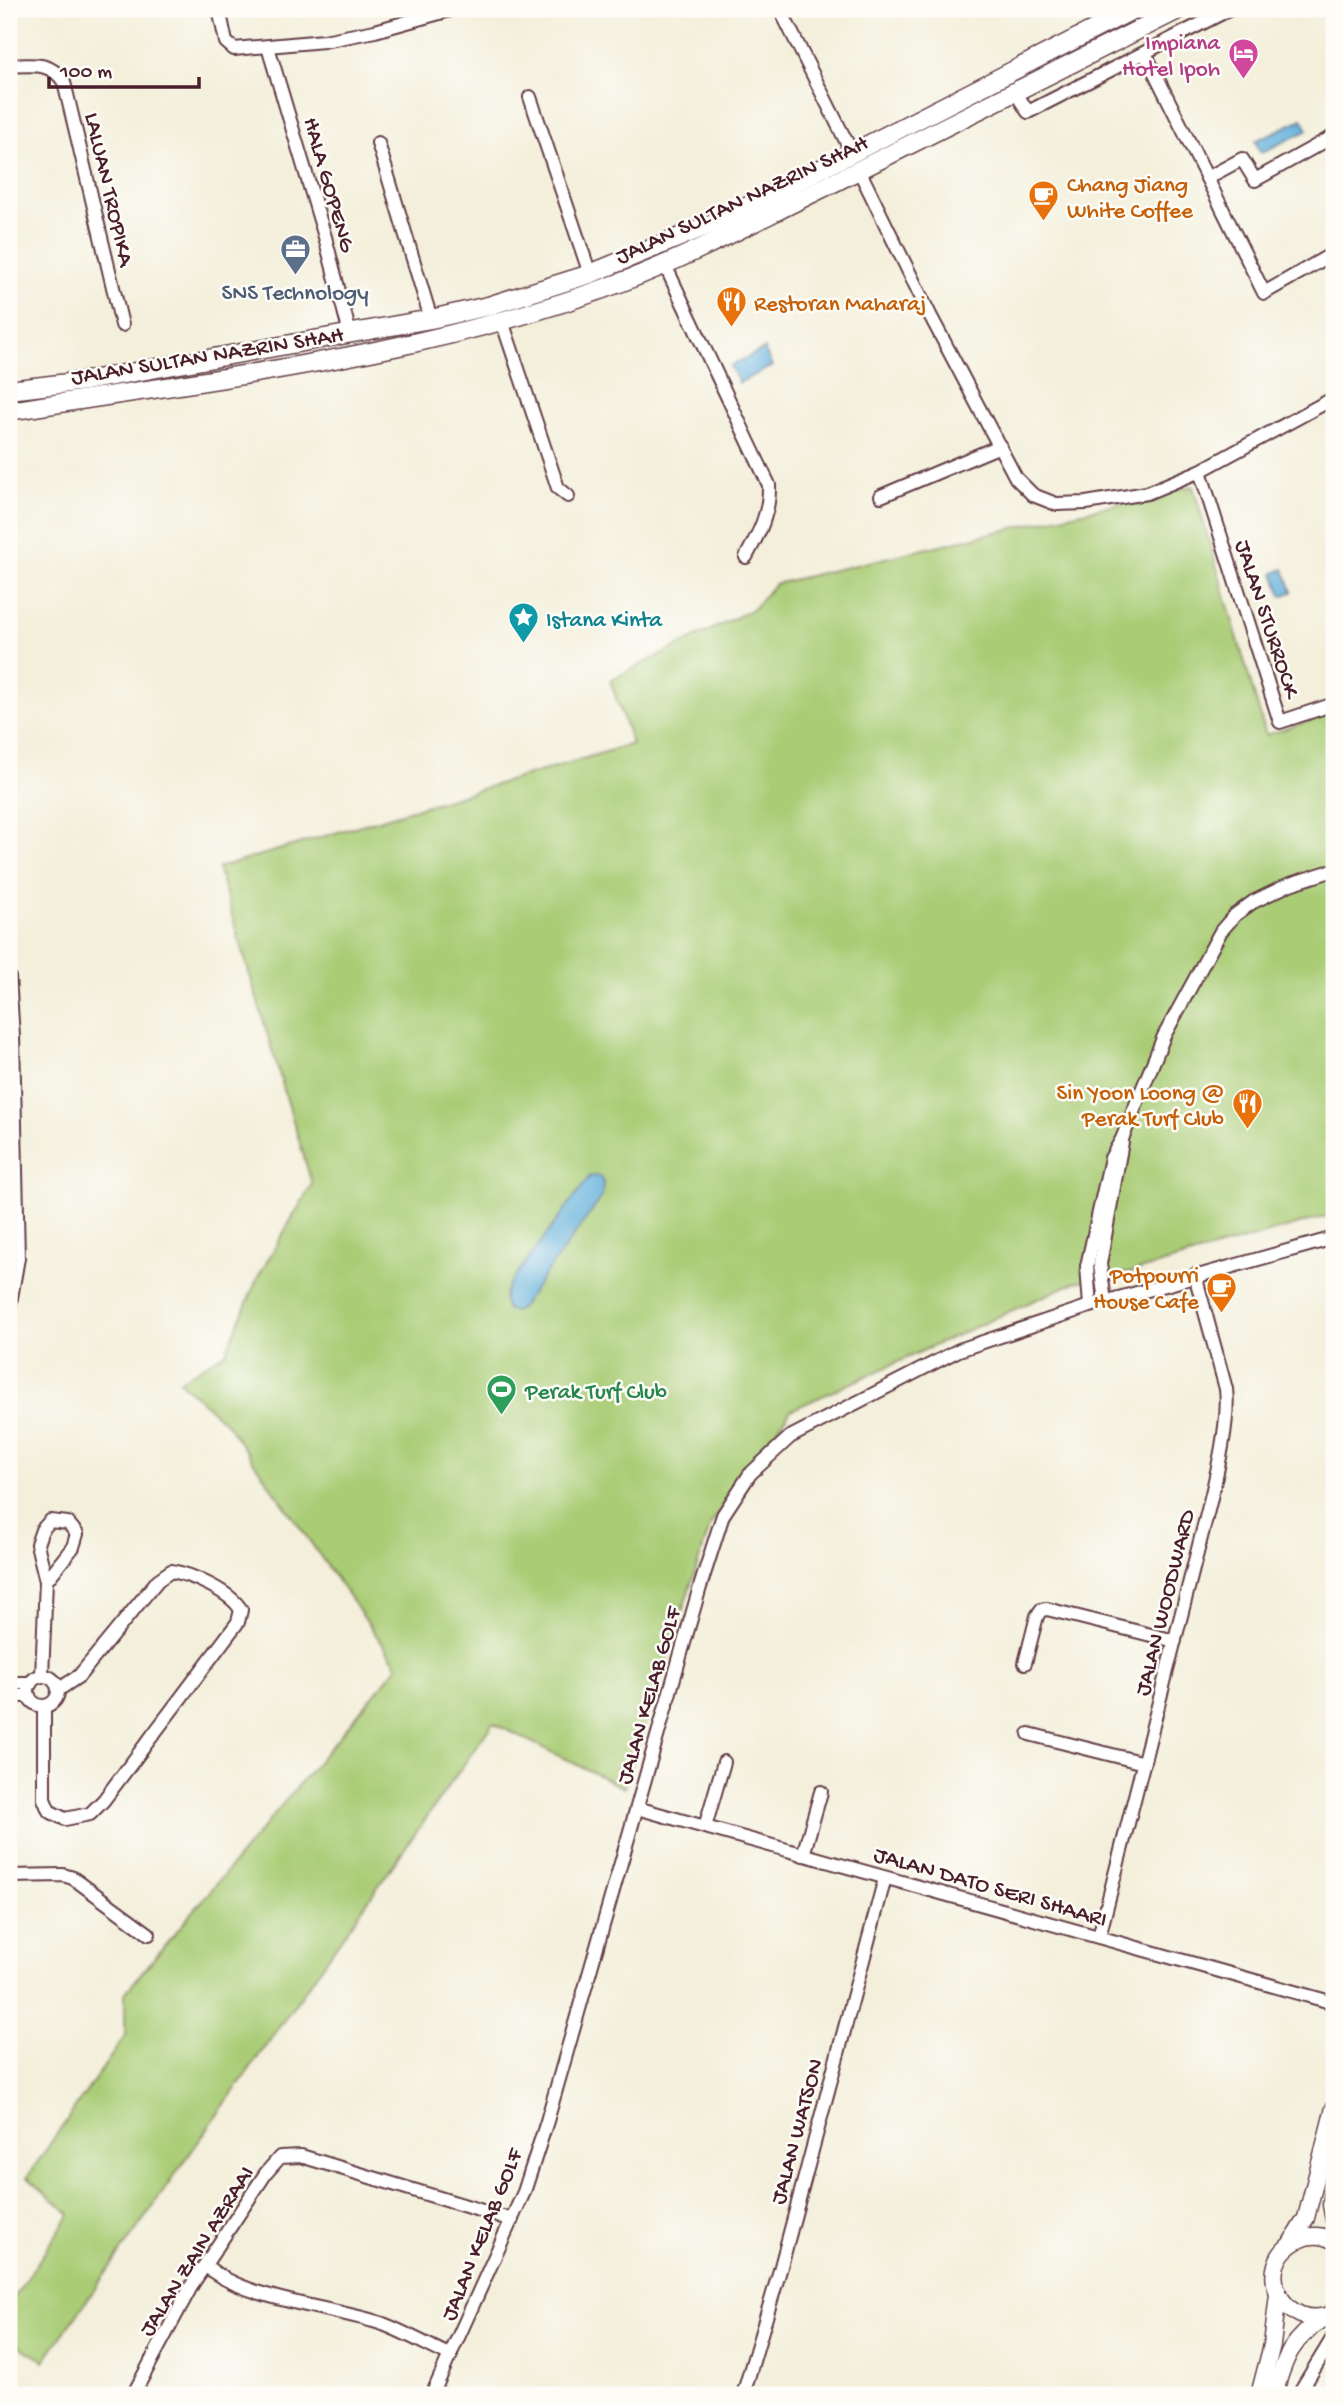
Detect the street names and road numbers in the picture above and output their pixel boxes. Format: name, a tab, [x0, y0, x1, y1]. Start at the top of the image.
street label: LALUAN TROPIKA	[77, 110, 139, 271]
street label: HALA GOPENG	[295, 114, 360, 257]
street label: JALAN SULTAN NAZRIN SHAH	[612, 130, 874, 272]
street label: JALAN SULTAN NAZRIN SHAH	[69, 322, 347, 392]
street label: JALAN STURROCK	[1227, 537, 1305, 703]
street label: JALAN WOODWARD	[1130, 1506, 1203, 1699]
street label: JALAN KELAB GOLF	[612, 1603, 689, 1788]
street label: JALAN DATO SERI SHAARI	[870, 1842, 1110, 1935]
street label: JALAN WATSON	[766, 2056, 831, 2208]
street label: JALAN KELAB GOLF	[436, 2144, 530, 2325]
street label: JALAN ZAIN AZRAAI	[135, 2162, 261, 2342]

